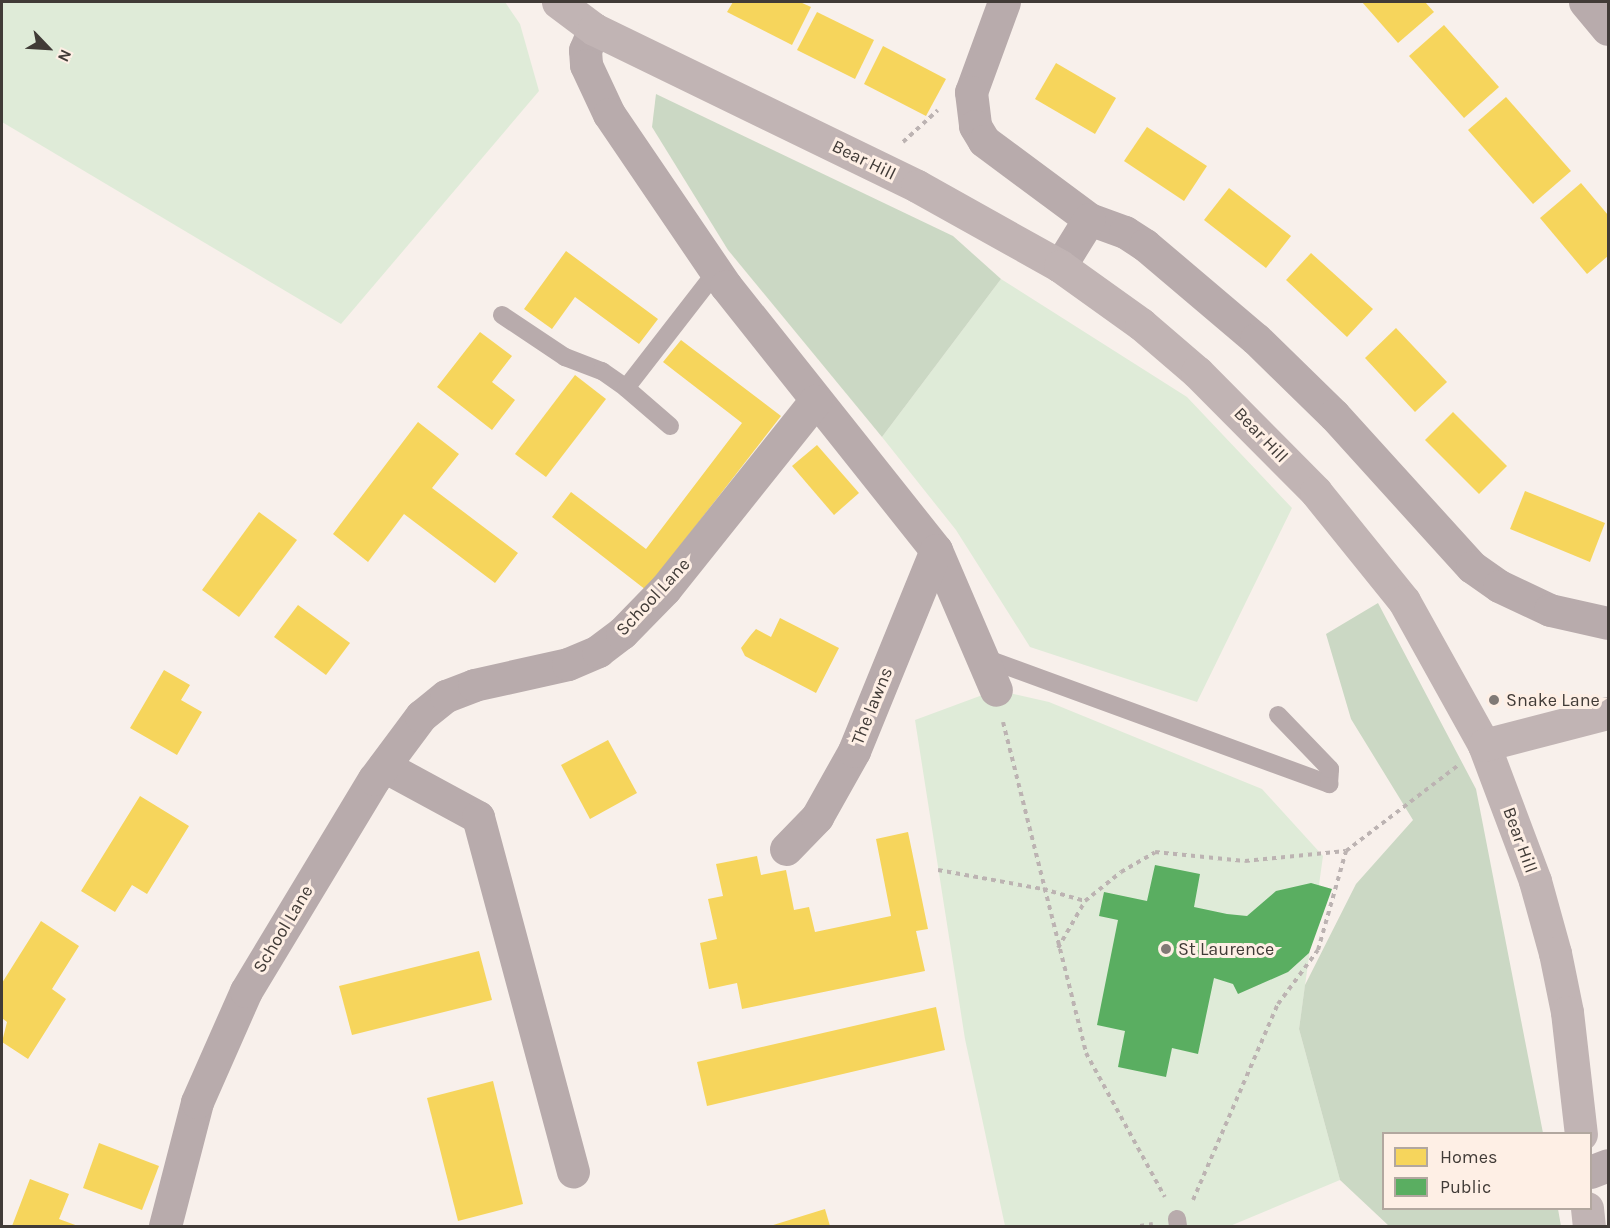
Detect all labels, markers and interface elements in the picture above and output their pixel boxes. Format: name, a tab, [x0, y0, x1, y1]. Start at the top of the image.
north arrow	[18, 18, 78, 78]
text: N	[54, 47, 76, 65]
street label: Bear Hill	[828, 135, 900, 185]
street label: Bear Hill	[1229, 403, 1293, 467]
street label: School Lane	[612, 554, 694, 640]
street label: The lawns	[847, 664, 897, 748]
place label: Snake Lane	[1506, 689, 1600, 711]
marker: Snake Lane	[1487, 693, 1501, 707]
street label: Bear Hill	[1498, 804, 1542, 876]
street label: School Lane	[248, 881, 318, 977]
place label: St Laurence	[1178, 938, 1274, 960]
marker: St Laurence	[1159, 942, 1173, 956]
legend	[1382, 1132, 1592, 1210]
text: Homes	[1440, 1146, 1497, 1168]
text: Public	[1440, 1176, 1491, 1198]

